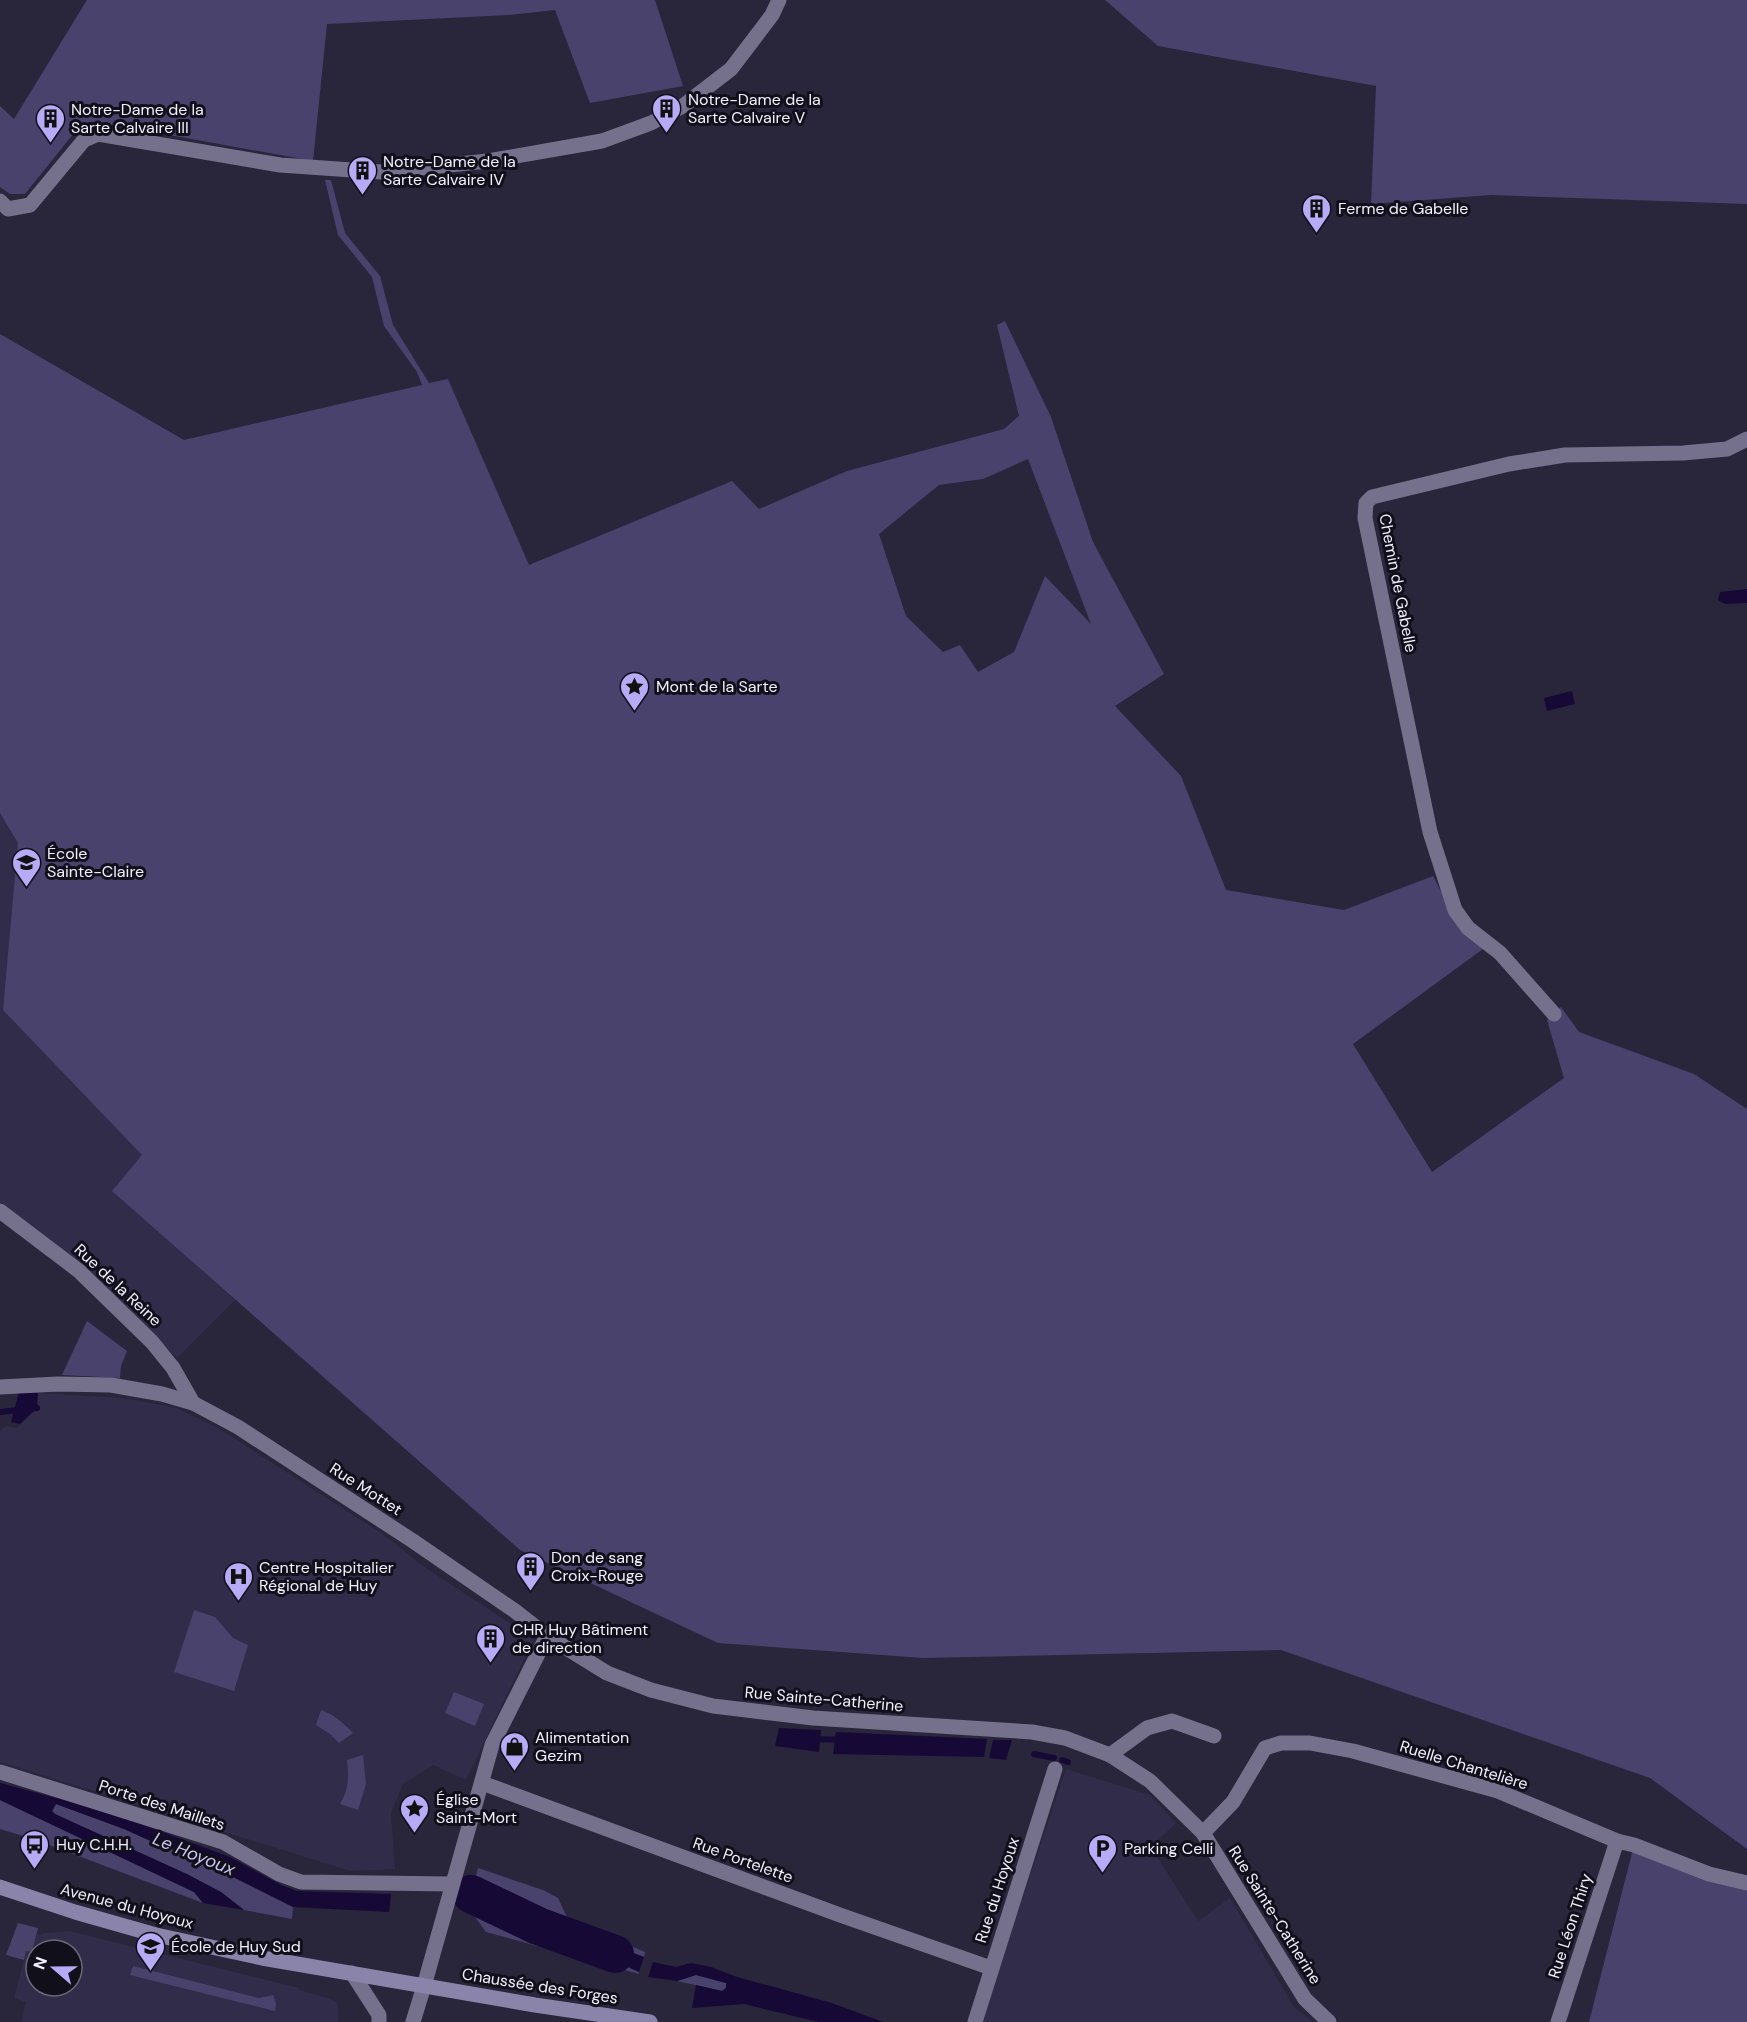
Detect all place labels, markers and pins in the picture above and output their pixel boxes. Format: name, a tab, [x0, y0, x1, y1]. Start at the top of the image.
place label: Notre-Dame de la Sarte Calvaire V	[688, 89, 821, 128]
building icon: Notre-Dame de la Sarte Calvaire V	[651, 92, 683, 134]
place label: Notre-Dame de la Sarte Calvaire III	[71, 99, 204, 138]
building icon: Notre-Dame de la Sarte Calvaire III	[34, 102, 66, 144]
place label: Notre-Dame de la Sarte Calvaire IV	[383, 151, 516, 190]
building icon: Notre-Dame de la Sarte Calvaire IV	[346, 154, 378, 196]
building icon: Ferme de Gabelle	[1301, 192, 1333, 234]
place label: Ferme de Gabelle	[1338, 198, 1468, 219]
place icon: Mont de la Sarte	[619, 670, 651, 712]
place label: Mont de la Sarte	[656, 676, 778, 697]
place label: École Sainte-Claire	[47, 843, 144, 882]
school or university icon: École Sainte-Claire	[10, 846, 42, 888]
place label: Don de sang Croix-Rouge	[551, 1547, 643, 1586]
building icon: Don de sang Croix-Rouge	[514, 1550, 546, 1592]
place label: Centre Hospitalier Régional de Huy	[259, 1557, 394, 1596]
hospital icon: Centre Hospitalier Régional de Huy	[222, 1560, 254, 1602]
place label: CHR Huy Bâtiment de direction	[512, 1619, 648, 1658]
building icon: CHR Huy Bâtiment de direction	[475, 1622, 507, 1664]
place label: Alimentation Gezim	[535, 1727, 629, 1766]
shop icon: Alimentation Gezim	[498, 1730, 530, 1772]
place label: Église Saint-Mort	[436, 1789, 517, 1828]
place icon: Église Saint-Mort	[399, 1792, 431, 1834]
bus stop icon: Huy C.H.H.	[19, 1828, 51, 1870]
parking icon: Parking Celli	[1087, 1832, 1119, 1874]
place label: Huy C.H.H.	[56, 1834, 132, 1855]
place label: Parking Celli	[1124, 1838, 1213, 1859]
school or university icon: École de Huy Sud	[134, 1930, 166, 1972]
place label: École de Huy Sud	[171, 1936, 301, 1957]

